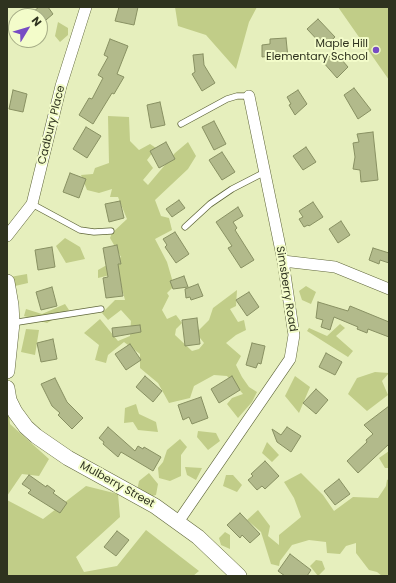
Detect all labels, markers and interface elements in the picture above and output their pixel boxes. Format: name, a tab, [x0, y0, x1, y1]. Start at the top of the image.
north arrow	[8, 8, 48, 48]
text: N	[28, 13, 46, 29]
place label: Maple Hill Elementary School	[266, 37, 368, 63]
marker: Maple Hill Elementary School	[371, 45, 381, 55]
street label: Cadbury Place	[36, 84, 68, 166]
street label: Simsberry Road	[273, 245, 299, 333]
street label: Mulberry Street	[77, 459, 157, 511]

